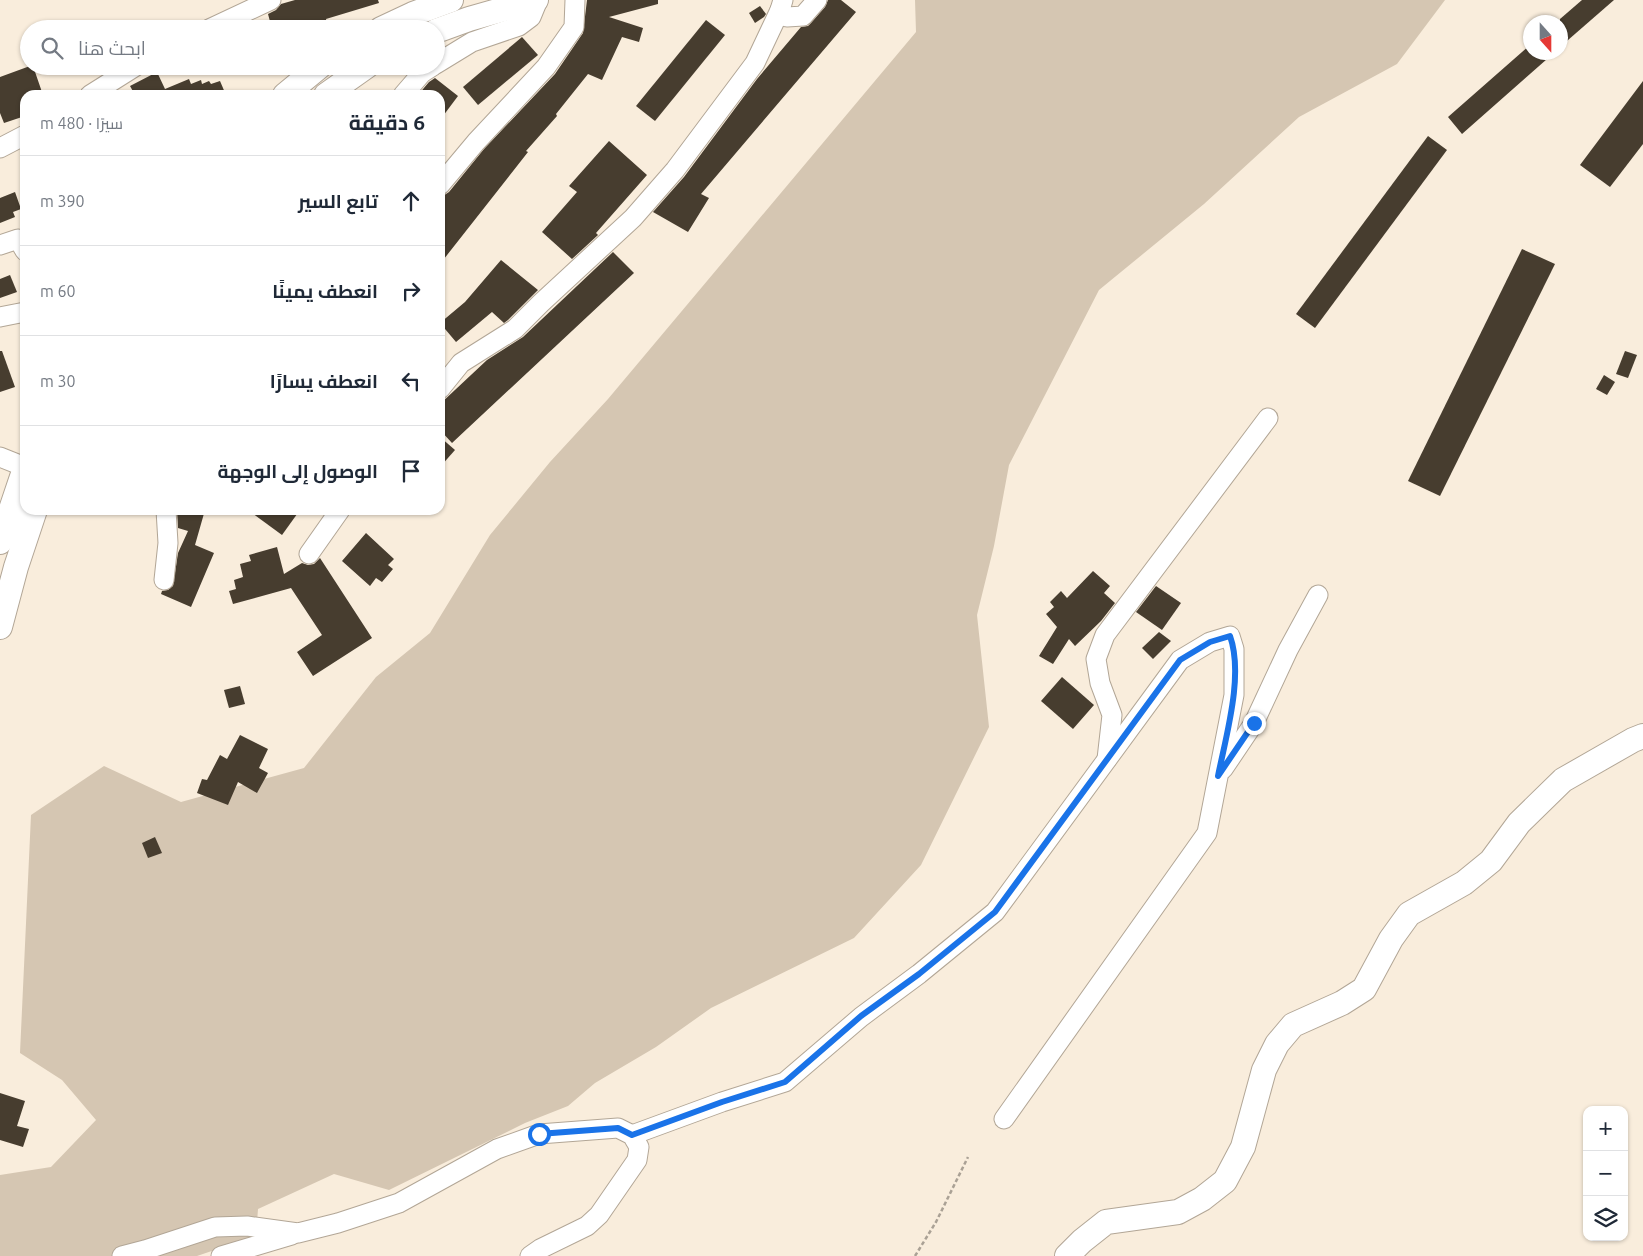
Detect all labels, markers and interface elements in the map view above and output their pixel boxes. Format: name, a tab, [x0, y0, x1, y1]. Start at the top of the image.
north arrow	[1523, 15, 1568, 60]
search box	[20, 20, 445, 75]
icon: search	[38, 34, 66, 62]
text: ابحث هنا	[78, 37, 146, 59]
text: 6 دقيقة	[349, 110, 425, 134]
text: سيرًا · 480 m	[40, 114, 123, 132]
icon: ahead	[397, 187, 425, 215]
text: تابع السير	[298, 190, 378, 212]
text: 390 m	[40, 192, 85, 210]
icon: right	[397, 277, 425, 305]
text: انعطف يمينًا	[272, 280, 378, 302]
text: 60 m	[40, 282, 76, 300]
icon: left	[397, 367, 425, 395]
text: انعطف يسارًا	[270, 370, 378, 392]
text: 30 m	[40, 372, 76, 390]
icon: arrive	[397, 457, 425, 485]
text: الوصول إلى الوجهة	[218, 460, 378, 482]
route end	[1243, 712, 1266, 735]
map controls	[1583, 1106, 1628, 1241]
button: +	[1583, 1106, 1628, 1151]
route start	[528, 1123, 551, 1146]
button: −	[1583, 1151, 1628, 1196]
button: layers	[1583, 1196, 1628, 1241]

